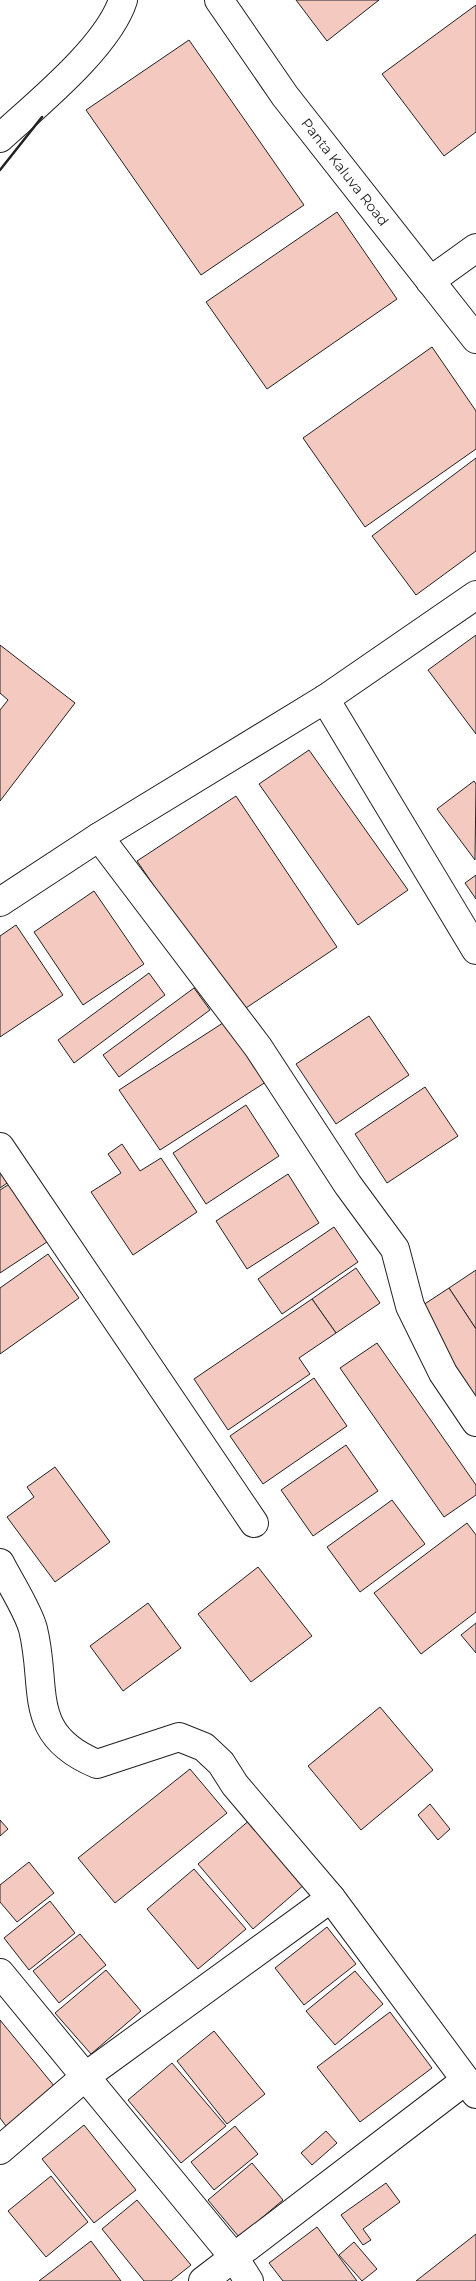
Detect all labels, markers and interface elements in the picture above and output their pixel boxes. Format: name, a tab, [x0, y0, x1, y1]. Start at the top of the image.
street label: Panta Kaluva Road	[297, 114, 393, 230]

